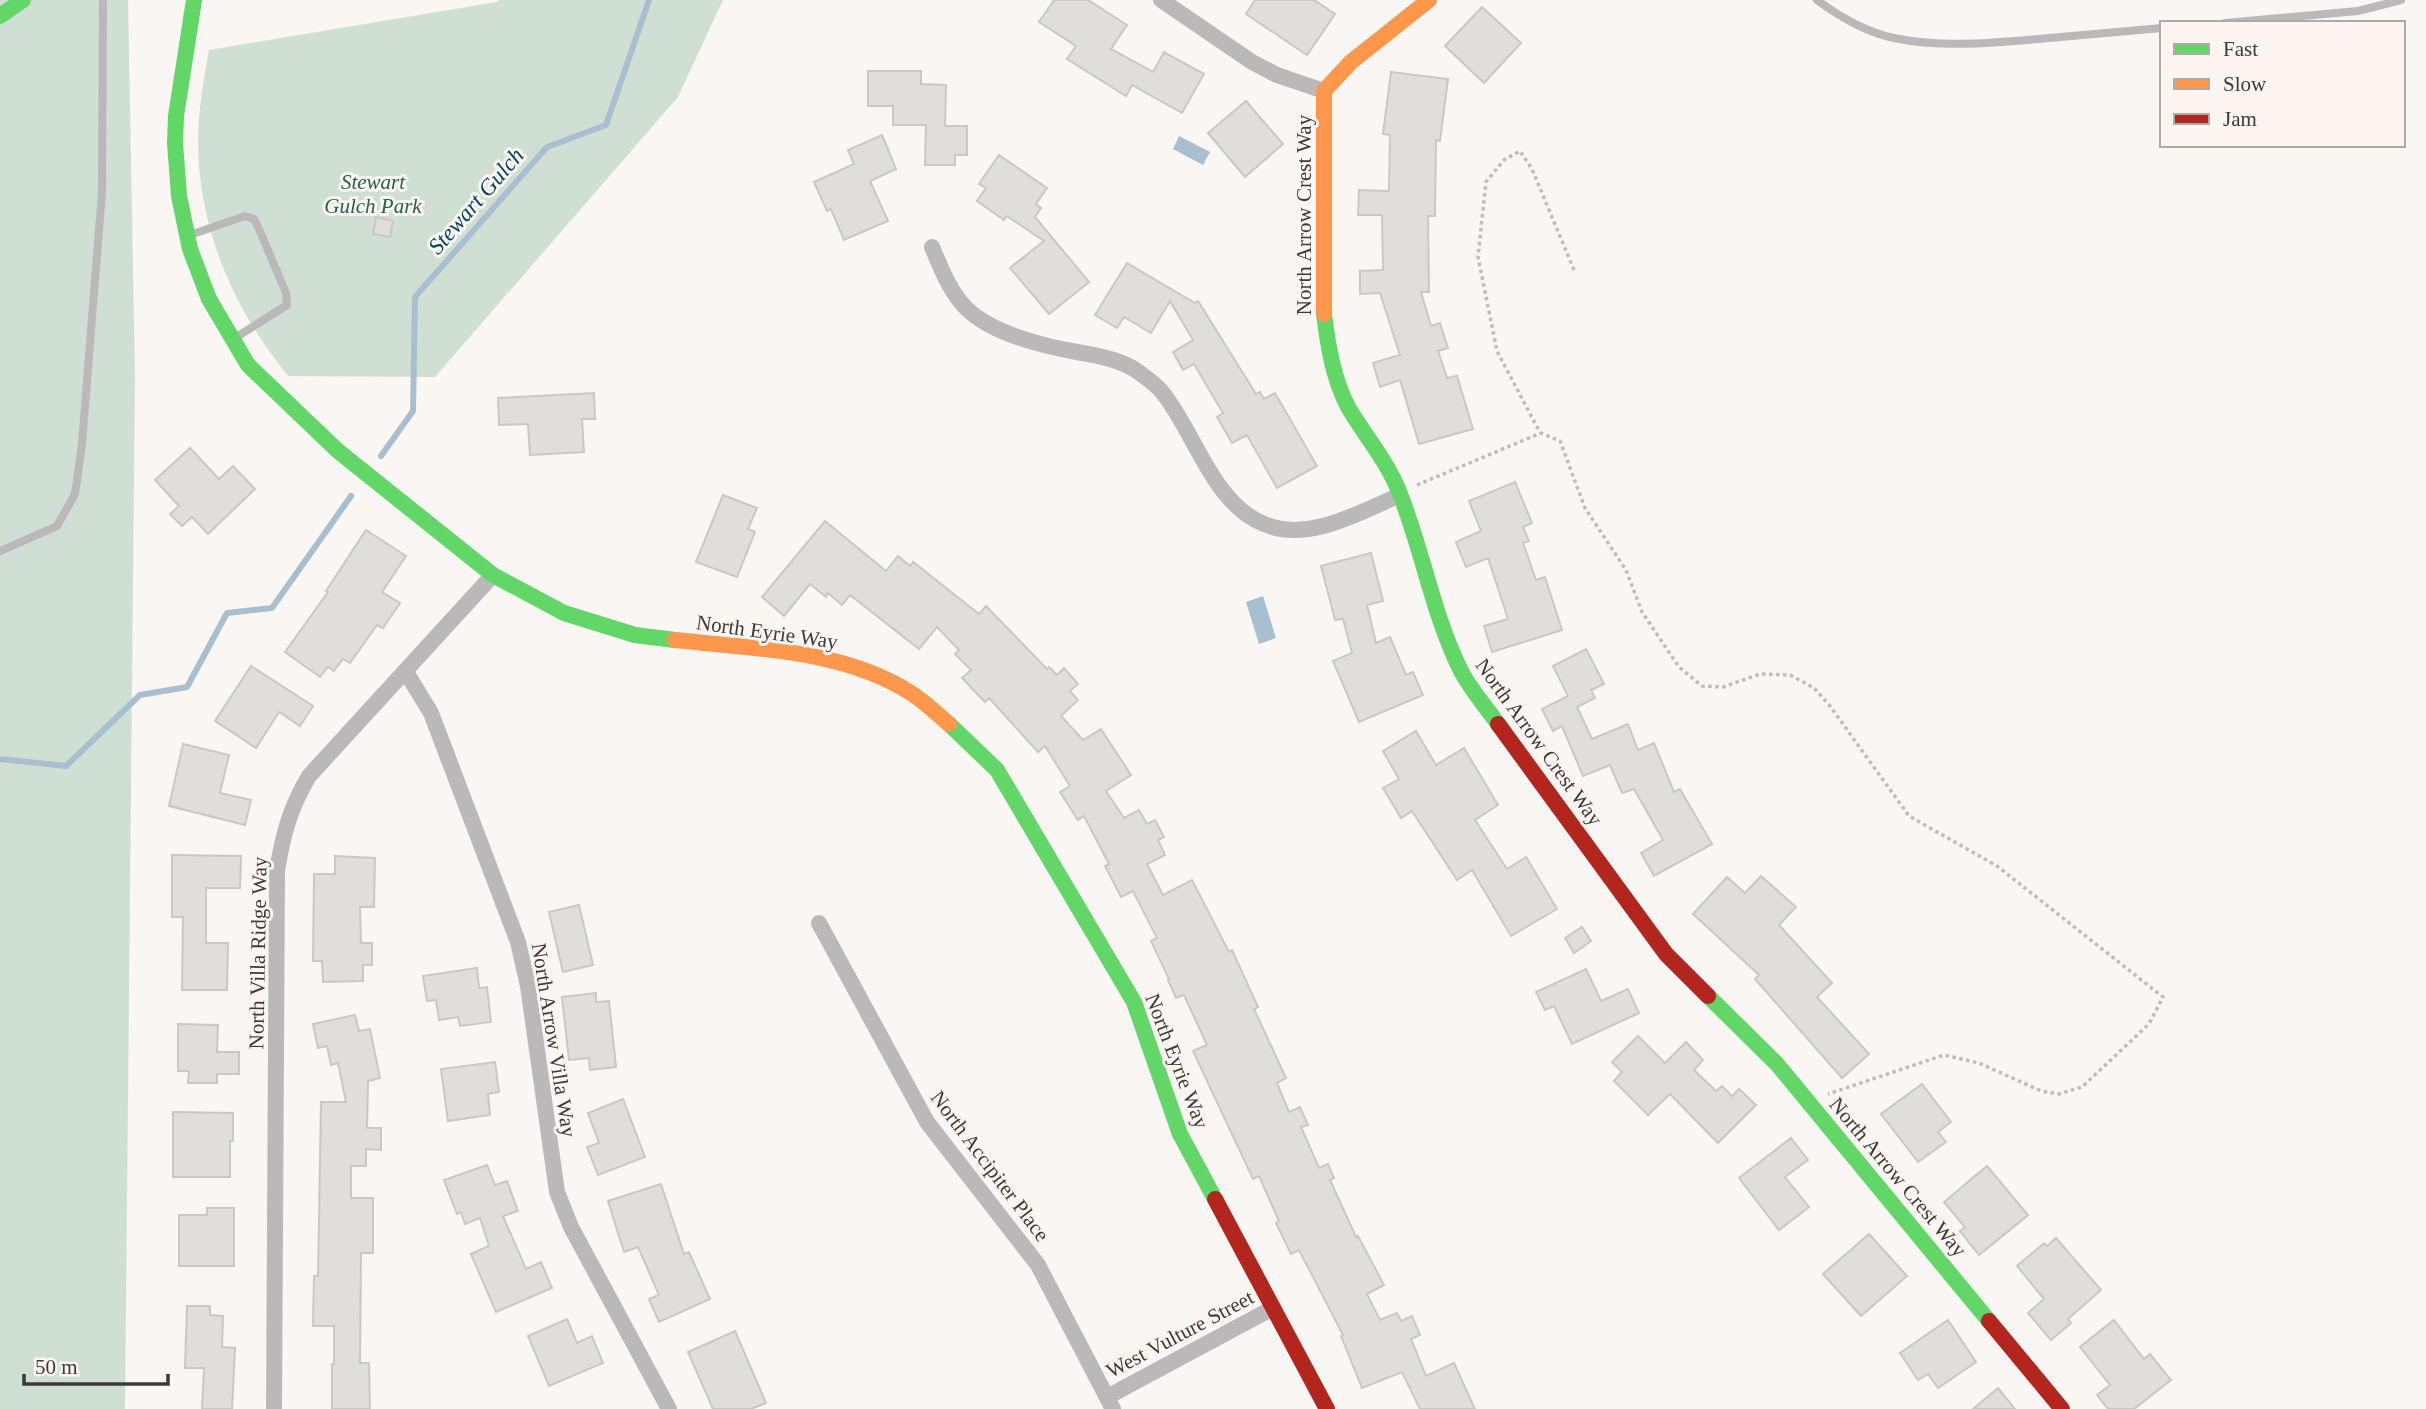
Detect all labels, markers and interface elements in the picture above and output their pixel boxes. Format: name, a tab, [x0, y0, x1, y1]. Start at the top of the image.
legend	[2160, 21, 2405, 147]
text: Fast	[2223, 37, 2258, 61]
text: Slow	[2223, 72, 2267, 96]
text: Jam	[2223, 107, 2257, 131]
street label: North Arrow Crest Way	[1292, 114, 1316, 315]
water label: Stewart Gulch	[423, 143, 529, 259]
park label: Stewart Gulch Park	[324, 170, 422, 218]
street label: North Eyrie Way	[695, 610, 840, 654]
street label: North Arrow Crest Way	[1470, 654, 1608, 830]
street label: North Villa Ridge Way	[244, 856, 272, 1050]
street label: North Arrow Villa Way	[527, 941, 581, 1139]
street label: North Eyrie Way	[1140, 990, 1214, 1132]
street label: North Accipiter Place	[926, 1086, 1054, 1246]
street label: North Arrow Crest Way	[1824, 1093, 1972, 1262]
street label: West Vulture Street	[1102, 1285, 1258, 1383]
scale bar	[24, 1342, 168, 1386]
text: 50 m	[35, 1355, 78, 1379]

